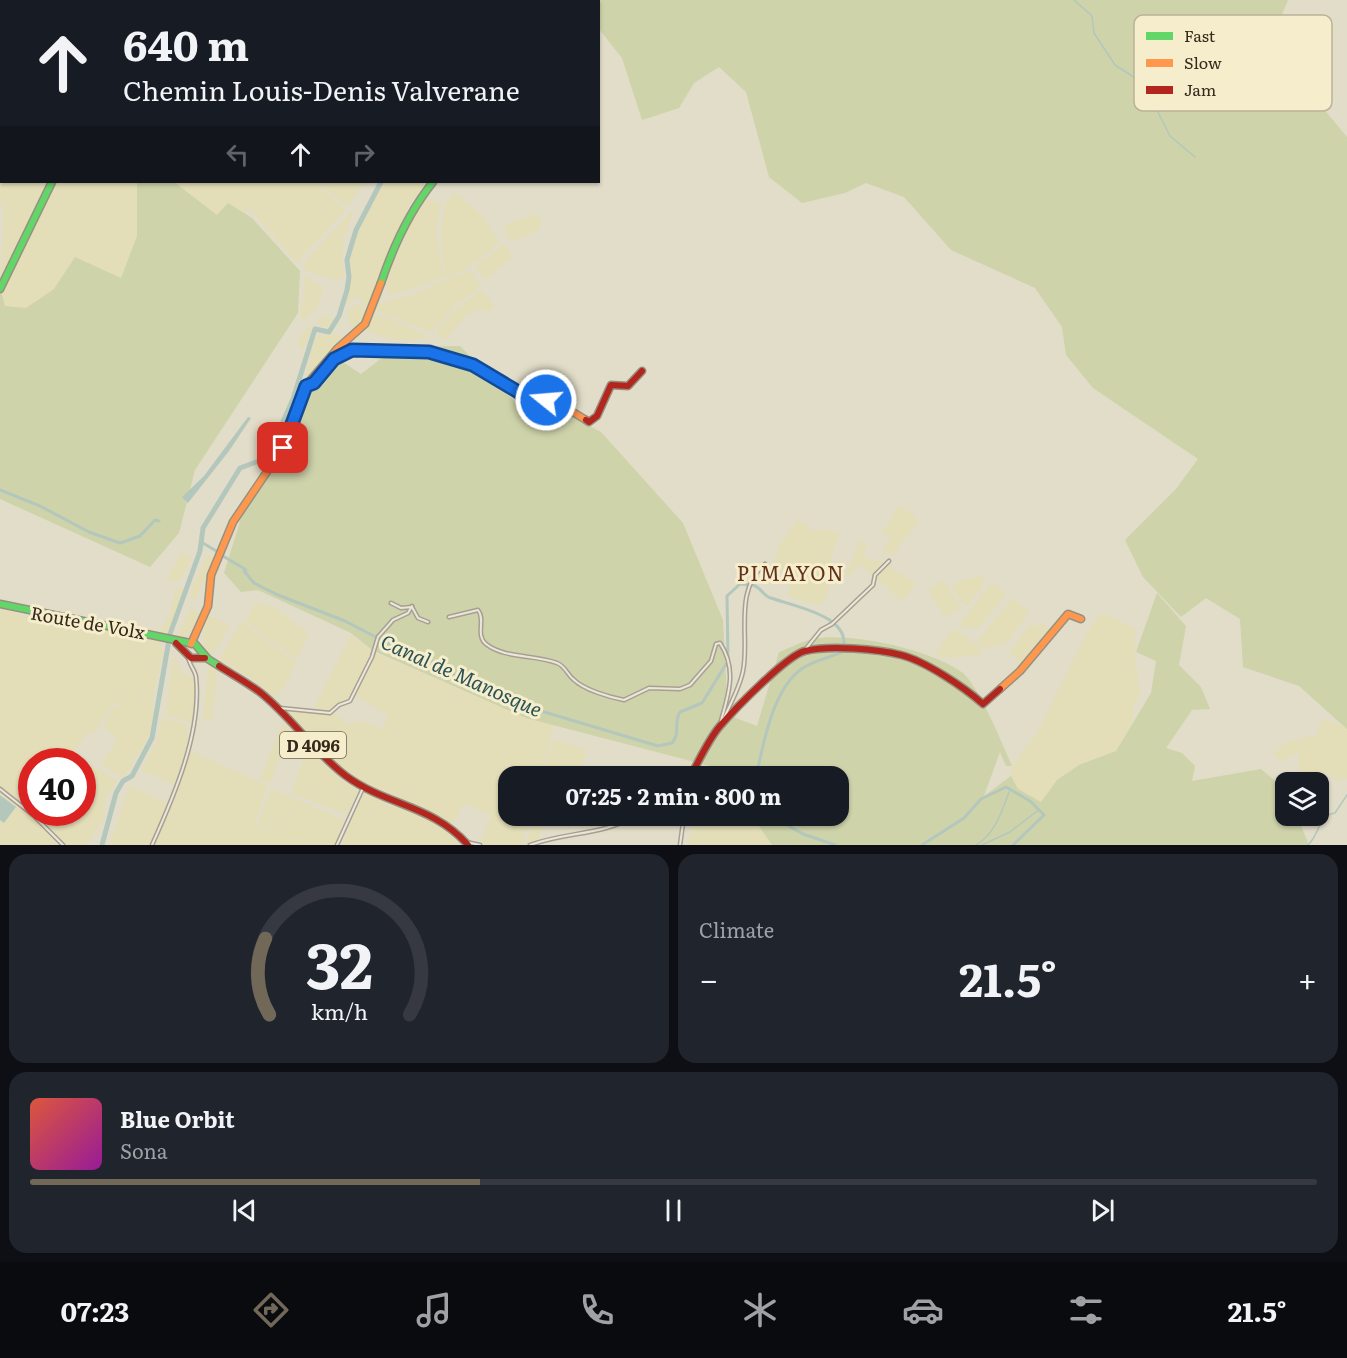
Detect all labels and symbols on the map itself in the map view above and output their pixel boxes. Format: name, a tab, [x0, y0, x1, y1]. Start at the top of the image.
legend	[1134, 15, 1332, 111]
text: Fast	[1184, 23, 1216, 47]
text: Slow	[1184, 50, 1222, 74]
text: Jam	[1184, 77, 1217, 101]
position arrow	[514, 368, 578, 432]
pin	[257, 422, 308, 473]
district label: PIMAYON	[737, 557, 845, 587]
street label: Route de Volx	[29, 599, 148, 645]
water label: Canal de Manosque	[377, 625, 547, 723]
road number: D 4096	[280, 732, 346, 758]
speed limit sign: 40	[18, 748, 96, 826]

